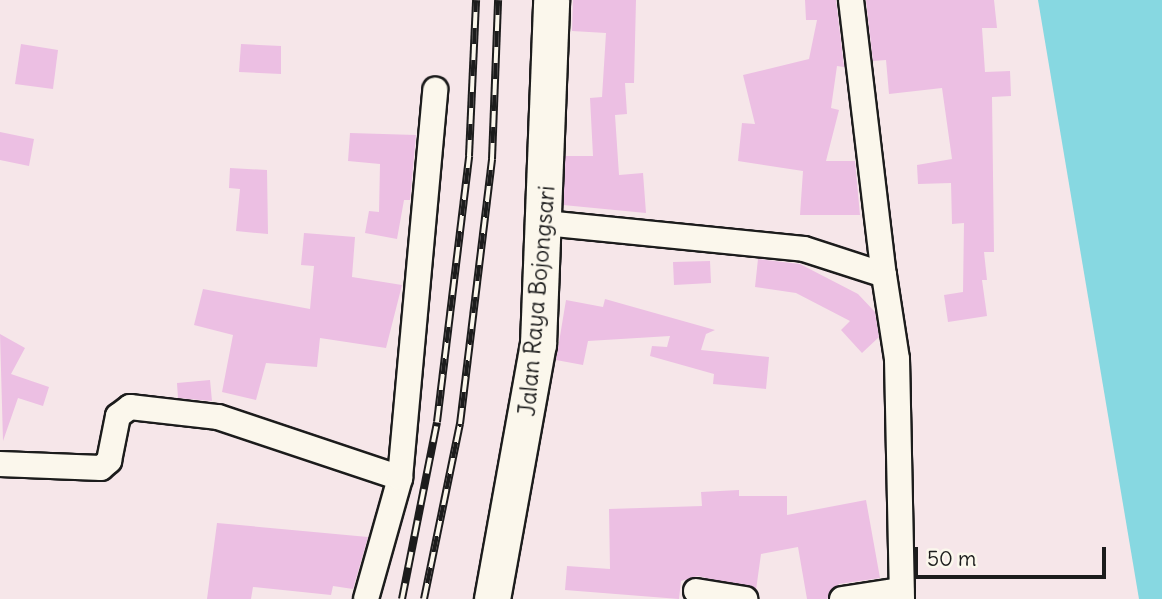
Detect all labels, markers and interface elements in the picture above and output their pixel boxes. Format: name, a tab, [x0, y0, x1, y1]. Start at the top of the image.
street label: Jalan Raya Bojongsari	[513, 185, 561, 417]
scale bar	[917, 532, 1110, 576]
text: 50 m	[927, 545, 976, 572]

